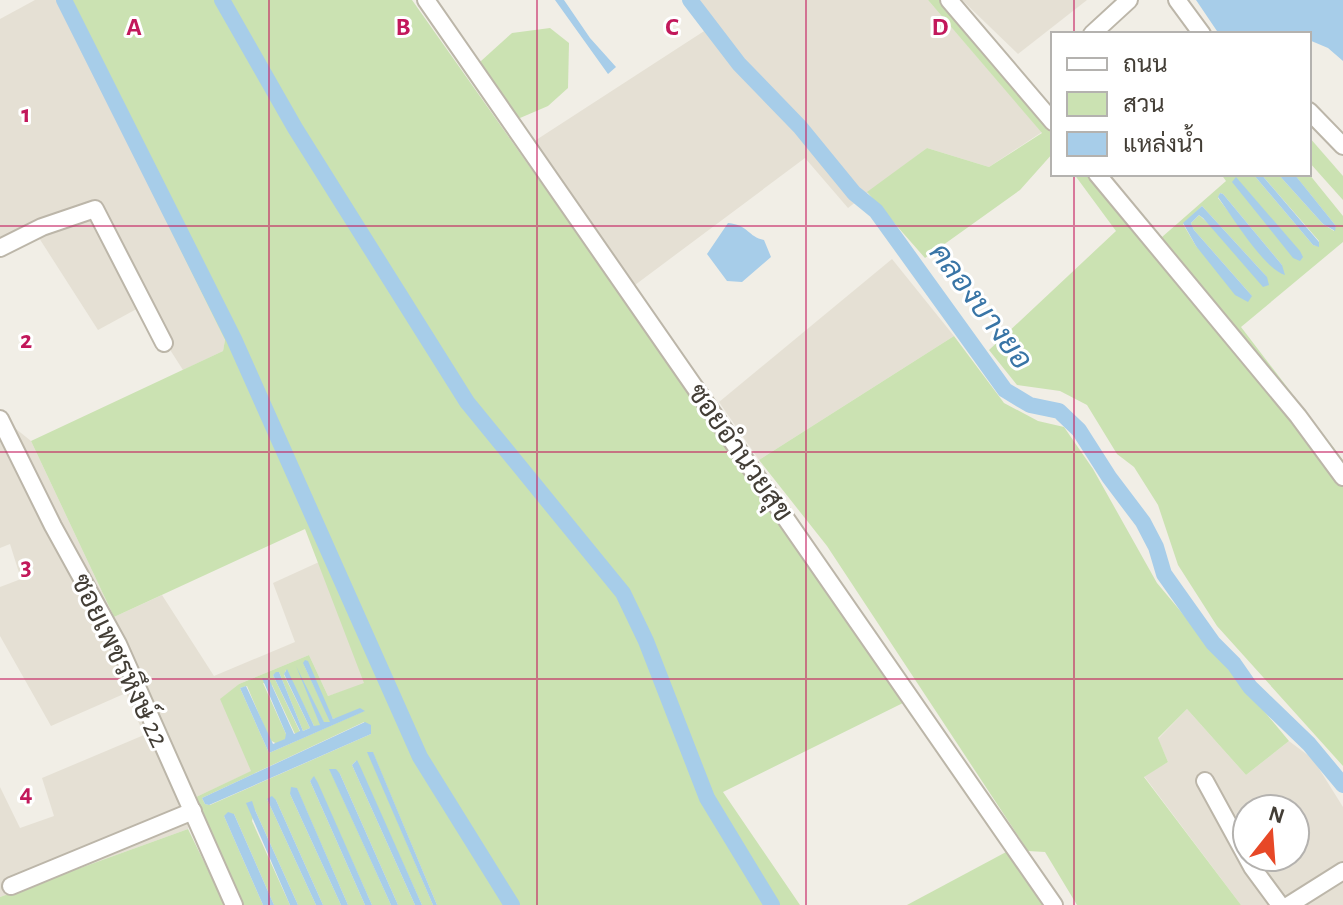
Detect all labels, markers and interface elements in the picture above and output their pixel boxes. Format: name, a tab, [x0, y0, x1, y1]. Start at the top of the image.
text: A	[126, 14, 142, 40]
text: B	[395, 14, 411, 40]
text: C	[665, 14, 679, 40]
text: D	[931, 14, 949, 40]
legend	[1051, 32, 1311, 176]
text: ถนน	[1123, 53, 1168, 77]
text: สวน	[1123, 93, 1165, 117]
text: 1	[21, 101, 31, 127]
text: แหล่งน้ำ	[1123, 124, 1204, 157]
water label: คลองบางยอ	[923, 238, 1037, 375]
text: 2	[20, 327, 32, 353]
street label: ซอยอำนวยสุข	[679, 377, 800, 529]
text: 3	[20, 554, 32, 580]
street label: ซอยเพชรหึงษ์ 22	[65, 567, 179, 752]
text: 4	[19, 780, 33, 806]
north arrow	[1231, 793, 1311, 873]
text: N	[1266, 802, 1287, 828]

